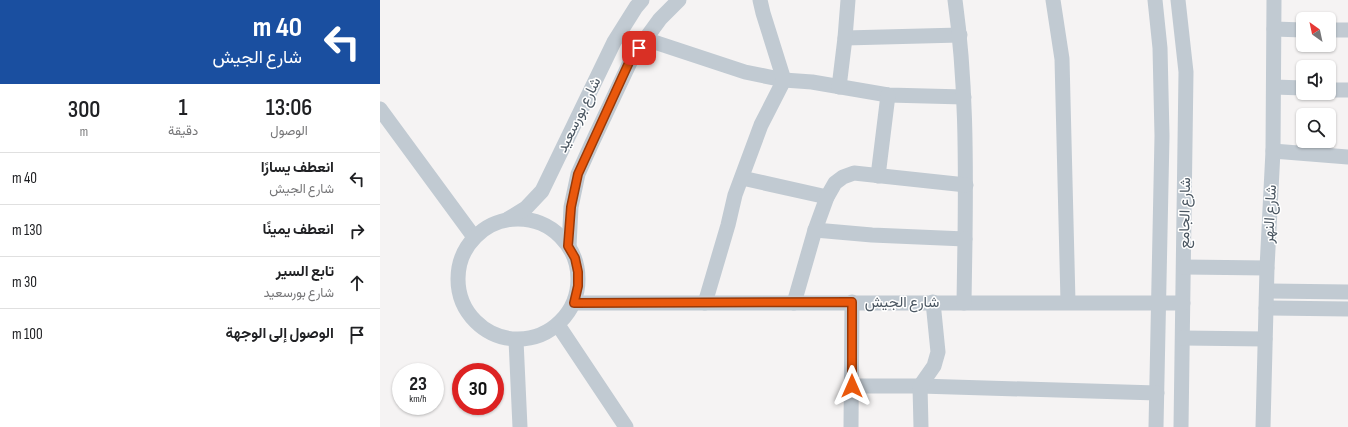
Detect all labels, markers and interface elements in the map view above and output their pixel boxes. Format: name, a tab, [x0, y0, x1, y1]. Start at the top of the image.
text: 40 m	[253, 11, 302, 44]
north arrow	[1296, 12, 1336, 52]
map controls	[1296, 12, 1336, 148]
icon: left	[316, 16, 368, 68]
pin	[622, 31, 656, 65]
icon: arrive	[628, 37, 650, 59]
text: شارع الجيش	[213, 47, 302, 68]
button: sound	[1296, 60, 1336, 100]
street label: شارع بورسعيد	[553, 74, 606, 156]
text: 1	[179, 93, 188, 122]
text: 13:06	[266, 93, 312, 122]
text: 300	[68, 95, 100, 124]
button: search	[1296, 108, 1336, 148]
text: دقيقة	[168, 123, 198, 139]
text: الوصول	[270, 123, 308, 139]
text: m	[80, 124, 88, 140]
text: انعطف يسارًا	[261, 158, 334, 177]
icon: left	[346, 168, 368, 190]
text: 40 m	[12, 169, 37, 188]
street label: شارع الجامع	[1175, 177, 1196, 249]
text: شارع الجيش	[269, 181, 334, 197]
street label: شارع النهر	[1259, 184, 1282, 245]
text: انعطف يمينًا	[263, 220, 334, 239]
icon: right	[346, 220, 368, 242]
text: 130 m	[12, 221, 42, 240]
text: تابع السير	[276, 262, 334, 281]
icon: ahead	[346, 272, 368, 294]
text: 30 m	[12, 273, 37, 292]
text: شارع بورسعيد	[263, 285, 334, 301]
street label: شارع الجيش	[865, 293, 939, 313]
text: الوصول إلى الوجهة	[226, 324, 334, 343]
icon: arrive	[346, 324, 368, 346]
text: 100 m	[12, 325, 43, 344]
speed limit sign: 30	[452, 363, 504, 415]
position arrow	[831, 365, 873, 407]
text: 23	[409, 372, 427, 396]
text: km/h	[409, 393, 427, 405]

